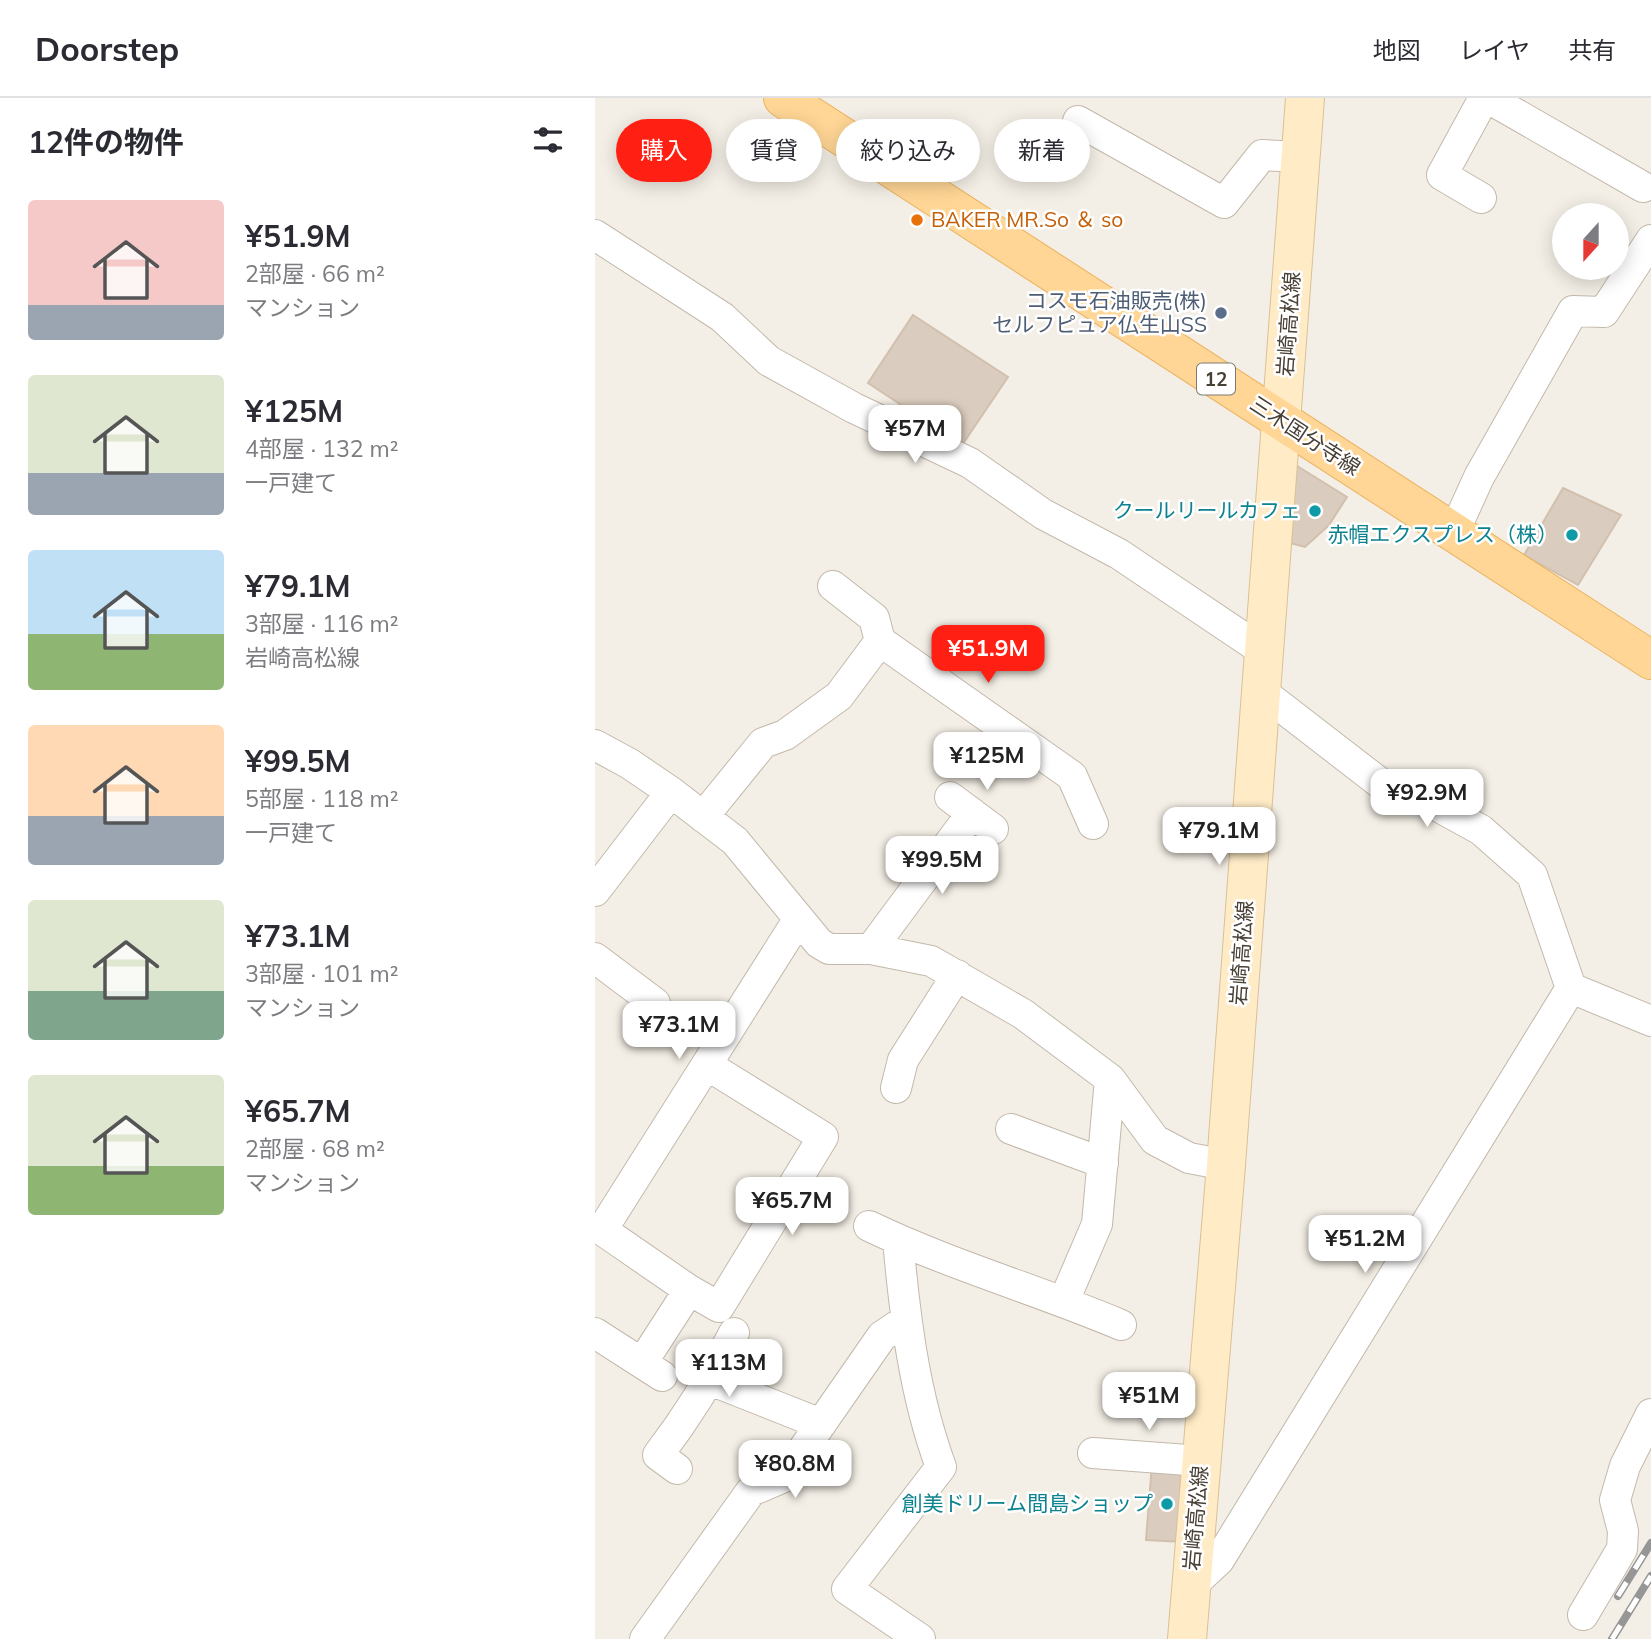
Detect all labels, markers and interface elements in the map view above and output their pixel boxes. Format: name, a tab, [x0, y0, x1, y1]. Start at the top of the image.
text: Doorstep	[35, 28, 179, 69]
text: 地図	[1373, 35, 1421, 65]
text: レイヤ	[1459, 35, 1530, 65]
text: 共有	[1568, 35, 1616, 65]
chip: 購入	[616, 119, 712, 182]
chip: 賃貸	[726, 119, 822, 182]
chip: 絞り込み	[836, 119, 980, 182]
chip: 新着	[994, 119, 1090, 182]
icon: filters	[529, 121, 567, 159]
text: 12件の物件	[28, 123, 184, 161]
north arrow	[1552, 203, 1629, 280]
map controls	[1552, 203, 1629, 280]
place label: BAKER MR.So ＆ so	[931, 206, 1123, 232]
marker: BAKER MR.So ＆ so	[909, 212, 925, 228]
text: ¥51.9M	[245, 217, 351, 255]
icon: home	[84, 228, 168, 312]
text: 2部屋 · 66 m²	[245, 259, 385, 288]
street label: 岩崎高松線	[1271, 271, 1305, 377]
place label: コスモ石油販売(株) セルフピュア仏生山SS	[992, 287, 1207, 337]
text: マンション	[245, 293, 360, 322]
marker: コスモ石油販売(株) セルフピュア仏生山SS	[1213, 305, 1229, 321]
road number: 12	[1197, 364, 1235, 394]
street label: 三木国分寺線	[1246, 390, 1365, 480]
text: ¥125M	[245, 392, 343, 430]
icon: home	[84, 403, 168, 487]
pin: ¥57M	[874, 406, 956, 465]
text: ¥57M	[884, 413, 946, 442]
text: 4部屋 · 132 m²	[245, 434, 398, 463]
text: 一戸建て	[245, 468, 337, 497]
place label: クールリールカフェ	[1113, 497, 1301, 523]
marker: クールリールカフェ	[1307, 503, 1323, 519]
place label: 赤帽エクスプレス（株）	[1328, 521, 1558, 547]
marker: 赤帽エクスプレス（株）	[1564, 527, 1580, 543]
text: ¥79.1M	[245, 567, 351, 605]
icon: home	[84, 578, 168, 662]
text: 3部屋 · 116 m²	[245, 609, 398, 638]
pin: ¥51.9M	[931, 626, 1045, 685]
text: ¥51.9M	[948, 633, 1028, 662]
text: 岩崎高松線	[245, 643, 360, 672]
pin: ¥125M	[938, 732, 1036, 792]
text: ¥125M	[949, 740, 1025, 769]
text: ¥99.5M	[245, 742, 351, 780]
icon: home	[84, 753, 168, 837]
pin: ¥92.9M	[1370, 770, 1484, 829]
text: ¥92.9M	[1387, 777, 1467, 806]
text: 5部屋 · 118 m²	[245, 784, 398, 813]
pin: ¥79.1M	[1162, 808, 1276, 867]
text: ¥79.1M	[1179, 815, 1259, 844]
text: 一戸建て	[245, 818, 337, 847]
pin: ¥99.5M	[885, 836, 999, 896]
text: ¥99.5M	[902, 844, 982, 873]
street label: 岩崎高松線	[1224, 900, 1258, 1006]
text: ¥73.1M	[245, 917, 351, 955]
icon: home	[84, 928, 168, 1012]
text: 3部屋 · 101 m²	[245, 959, 398, 988]
text: マンション	[245, 993, 360, 1022]
pin: ¥73.1M	[622, 1002, 736, 1061]
text: ¥73.1M	[639, 1009, 719, 1038]
text: ¥65.7M	[245, 1092, 351, 1130]
icon: home	[84, 1103, 168, 1187]
text: 2部屋 · 68 m²	[245, 1134, 385, 1163]
text: マンション	[245, 1168, 360, 1197]
pin: ¥65.7M	[735, 1178, 849, 1237]
text: ¥65.7M	[752, 1185, 832, 1214]
pin: ¥51.2M	[1308, 1216, 1422, 1275]
text: ¥51.2M	[1325, 1223, 1405, 1252]
pin: ¥113M	[680, 1340, 778, 1399]
text: ¥113M	[691, 1347, 767, 1376]
pin: ¥51M	[1108, 1372, 1190, 1432]
text: ¥51M	[1118, 1380, 1180, 1409]
pin: ¥80.8M	[738, 1440, 852, 1500]
text: ¥80.8M	[755, 1448, 835, 1477]
street label: 岩崎高松線	[1177, 1464, 1213, 1571]
place label: 創美ドリーム間島ショップ	[902, 1490, 1153, 1516]
marker: 創美ドリーム間島ショップ	[1159, 1496, 1175, 1512]

